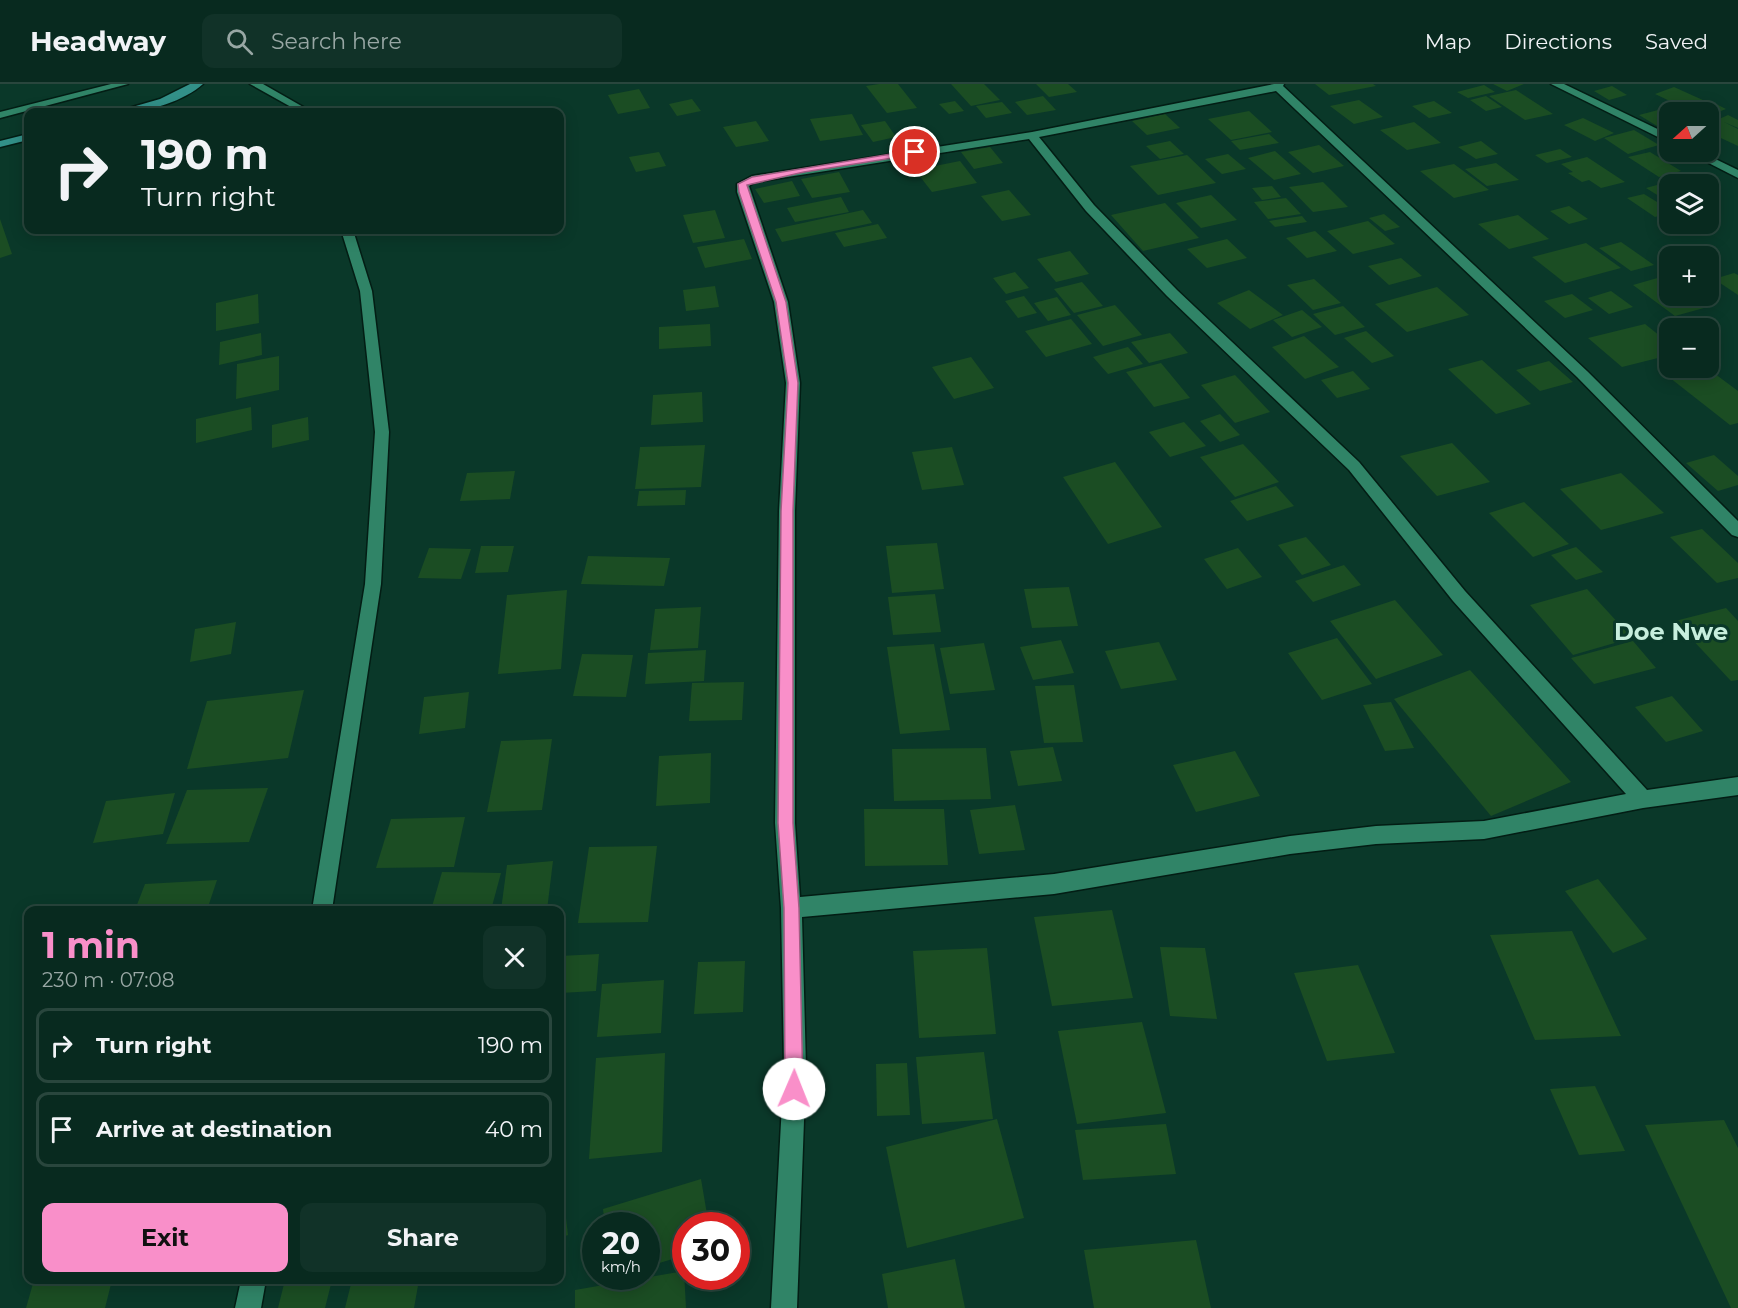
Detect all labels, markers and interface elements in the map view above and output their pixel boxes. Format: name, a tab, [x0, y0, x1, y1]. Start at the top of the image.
search box	[202, 14, 622, 68]
text: Headway	[30, 24, 166, 58]
icon: search	[223, 25, 256, 58]
text: Search here	[271, 28, 402, 55]
text: Map	[1425, 29, 1471, 54]
text: Directions	[1504, 29, 1612, 54]
text: Saved	[1645, 29, 1708, 54]
north arrow	[1659, 102, 1719, 162]
map controls	[1659, 102, 1719, 378]
pin	[889, 126, 940, 177]
text: 190 m	[141, 128, 269, 180]
icon: right	[42, 132, 120, 210]
icon: arrive	[898, 135, 931, 168]
button: layers	[1659, 174, 1719, 234]
text: Turn right	[141, 180, 276, 213]
button: +	[1659, 246, 1719, 306]
button: −	[1659, 318, 1719, 378]
district label: Doe Nwe	[1614, 617, 1728, 646]
text: 1 min	[42, 923, 140, 967]
button: close	[483, 926, 546, 989]
text: 230 m · 07:08	[42, 968, 175, 992]
icon: right	[45, 1029, 78, 1062]
text: Turn right	[96, 1032, 211, 1059]
text: 190 m	[478, 1032, 543, 1059]
position arrow	[762, 1057, 826, 1121]
icon: arrive	[45, 1113, 78, 1146]
text: Arrive at destination	[96, 1116, 332, 1143]
text: 40 m	[485, 1116, 543, 1143]
button: Exit	[42, 1203, 288, 1272]
button: Share	[300, 1203, 546, 1272]
speed limit sign: 30	[672, 1212, 750, 1290]
text: 20	[602, 1225, 640, 1262]
text: km/h	[601, 1257, 641, 1276]

